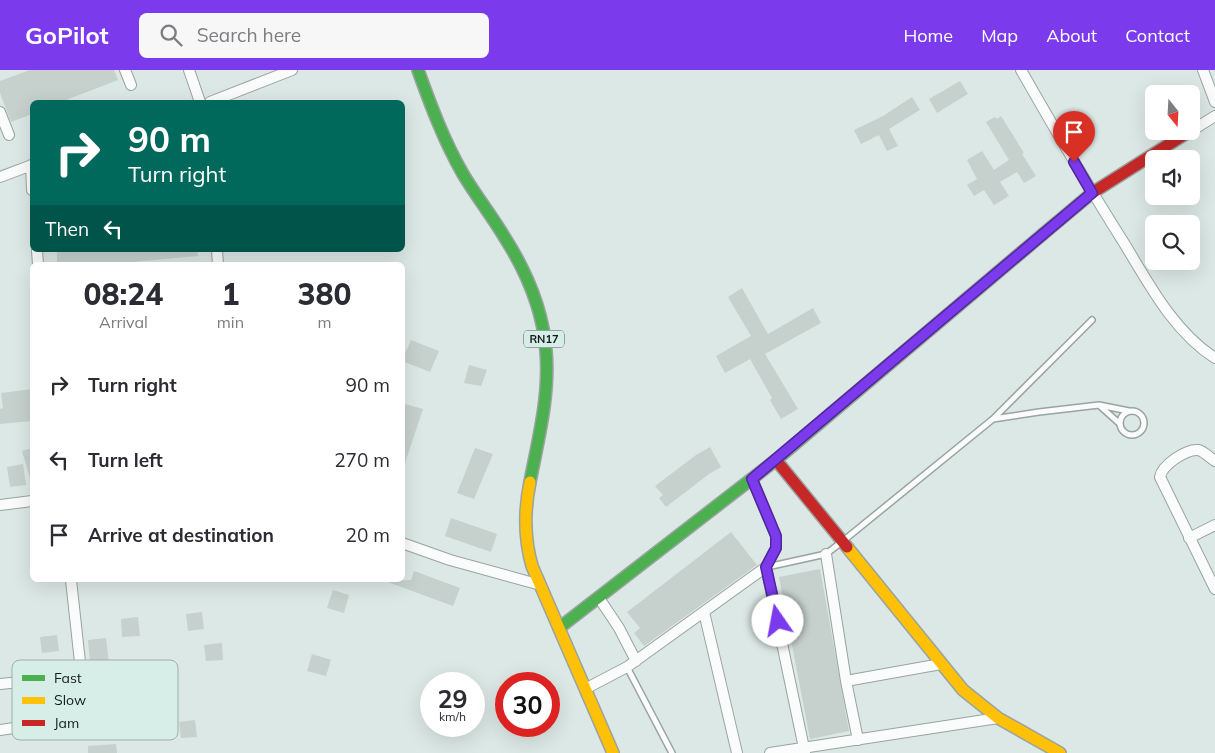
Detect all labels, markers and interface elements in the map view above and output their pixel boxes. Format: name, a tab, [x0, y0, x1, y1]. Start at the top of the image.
search box	[139, 13, 489, 58]
text: GoPilot	[25, 20, 109, 50]
icon: search	[157, 21, 185, 49]
text: Search here	[197, 23, 301, 47]
text: Home	[903, 24, 953, 47]
text: Map	[981, 24, 1018, 47]
text: About	[1046, 24, 1097, 47]
text: Contact	[1125, 24, 1190, 47]
north arrow	[1145, 85, 1200, 140]
map controls	[1145, 85, 1200, 270]
pin	[1053, 111, 1095, 162]
text: 90 m	[128, 117, 211, 161]
icon: arrive	[1060, 118, 1088, 146]
icon: right	[45, 120, 110, 185]
button: sound	[1145, 150, 1200, 205]
text: Turn right	[128, 160, 226, 188]
icon: left	[99, 215, 127, 243]
button: search	[1145, 215, 1200, 270]
text: Then	[45, 217, 89, 241]
text: 08:24	[83, 275, 163, 313]
text: 1	[221, 275, 239, 313]
text: 380	[298, 275, 352, 313]
text: Arrival	[99, 312, 148, 332]
text: min	[217, 312, 244, 332]
text: m	[317, 312, 332, 332]
road number: RN17	[524, 330, 564, 348]
icon: right	[45, 371, 73, 399]
text: Turn right	[88, 373, 177, 397]
text: 90 m	[346, 373, 390, 397]
icon: left	[45, 446, 73, 474]
text: Turn left	[88, 448, 163, 472]
text: 270 m	[334, 448, 390, 472]
icon: arrive	[45, 521, 73, 549]
text: Arrive at destination	[88, 523, 274, 547]
text: 20 m	[346, 523, 390, 547]
position arrow	[751, 594, 803, 646]
legend	[12, 660, 178, 740]
text: Fast	[54, 669, 82, 687]
speed limit sign: 30	[495, 672, 560, 737]
text: 29	[437, 683, 468, 714]
text: Slow	[54, 691, 86, 709]
text: km/h	[439, 709, 466, 724]
text: Jam	[54, 714, 79, 732]

